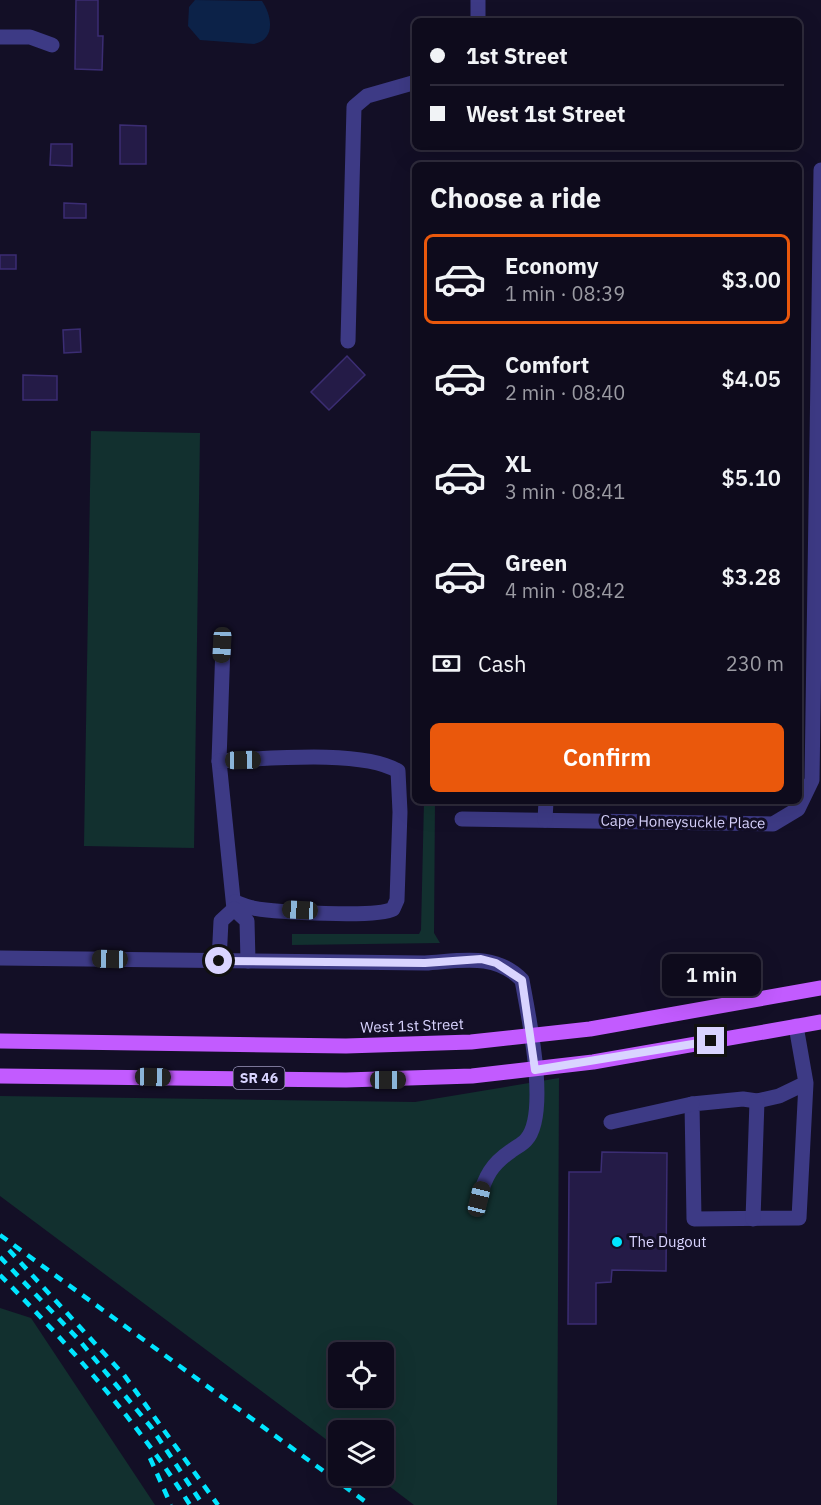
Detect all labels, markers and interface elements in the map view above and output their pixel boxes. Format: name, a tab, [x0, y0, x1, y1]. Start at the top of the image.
text: 1st Street	[466, 41, 568, 70]
text: West 1st Street	[466, 99, 625, 128]
text: Choose a ride	[430, 180, 601, 215]
text: Economy	[505, 251, 599, 280]
icon: car	[433, 252, 487, 306]
text: $3.00	[722, 265, 781, 294]
text: 1 min · 08:39	[505, 280, 625, 307]
text: Comfort	[505, 350, 589, 379]
icon: car	[433, 351, 487, 405]
text: $4.05	[722, 364, 781, 393]
text: 2 min · 08:40	[505, 379, 625, 406]
text: XL	[505, 449, 531, 478]
icon: car	[433, 450, 487, 504]
text: $5.10	[722, 463, 781, 492]
text: 3 min · 08:41	[505, 478, 625, 505]
text: Green	[505, 548, 567, 577]
icon: car	[433, 549, 487, 603]
text: $3.28	[722, 562, 781, 591]
text: 4 min · 08:42	[505, 577, 625, 604]
car	[212, 627, 232, 663]
icon: cash	[430, 647, 463, 680]
text: Cash	[478, 649, 527, 678]
text: 230 m	[726, 650, 784, 677]
button: Confirm	[430, 723, 784, 792]
car	[225, 751, 261, 769]
street label: Cape Honeysuckle Place	[600, 811, 766, 832]
car	[282, 900, 318, 920]
route start	[205, 947, 232, 974]
car	[92, 950, 128, 968]
callout: 1 min	[662, 954, 760, 996]
text: 1 min	[686, 961, 737, 988]
street label: West 1st Street	[360, 1014, 464, 1037]
route end	[697, 1027, 724, 1054]
road number: SR 46	[234, 1067, 284, 1089]
car	[135, 1068, 171, 1086]
car	[370, 1071, 406, 1089]
car	[466, 1179, 492, 1219]
place label: The Dugout	[629, 1232, 706, 1251]
marker: The Dugout	[610, 1235, 624, 1249]
map controls	[328, 1342, 394, 1486]
button: locate	[328, 1342, 394, 1408]
button: layers	[328, 1420, 394, 1486]

